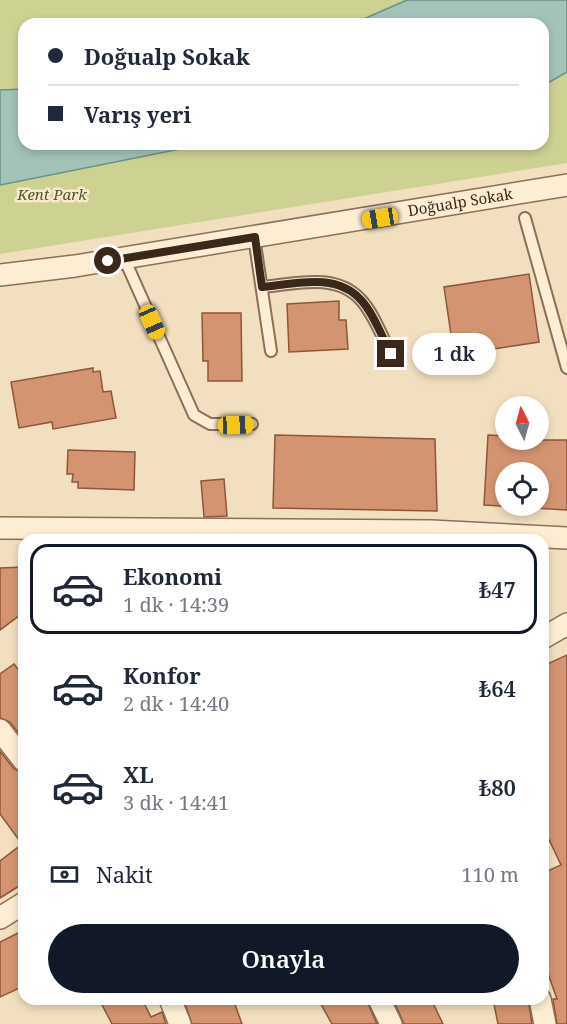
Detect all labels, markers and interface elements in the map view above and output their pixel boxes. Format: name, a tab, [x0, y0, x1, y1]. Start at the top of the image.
text: Doğualp Sokak	[84, 41, 250, 71]
text: Varış yeri	[84, 99, 191, 129]
street label: Doğualp Sokak	[406, 183, 514, 220]
park label: Kent Park	[16, 184, 87, 204]
car	[361, 206, 399, 230]
route start	[94, 247, 121, 274]
car	[136, 302, 168, 342]
callout: 1 dk	[412, 333, 496, 375]
route end	[377, 340, 404, 367]
text: 1 dk	[433, 340, 475, 367]
north arrow	[495, 396, 549, 450]
map controls	[495, 396, 549, 516]
car	[218, 415, 254, 435]
button: locate	[495, 462, 549, 516]
text: Ekonomi	[123, 561, 222, 591]
icon: car	[51, 562, 105, 616]
text: ₺47	[479, 574, 516, 604]
text: 1 dk · 14:39	[123, 591, 229, 618]
text: Konfor	[123, 660, 201, 690]
icon: car	[51, 661, 105, 715]
text: ₺64	[479, 673, 516, 703]
text: 2 dk · 14:40	[123, 690, 229, 717]
text: XL	[123, 759, 154, 789]
icon: car	[51, 760, 105, 814]
text: ₺80	[479, 772, 516, 802]
text: 3 dk · 14:41	[123, 789, 229, 816]
icon: cash	[48, 858, 81, 891]
text: Nakit	[96, 859, 153, 889]
text: 110 m	[461, 861, 519, 888]
button: Onayla	[48, 924, 519, 993]

